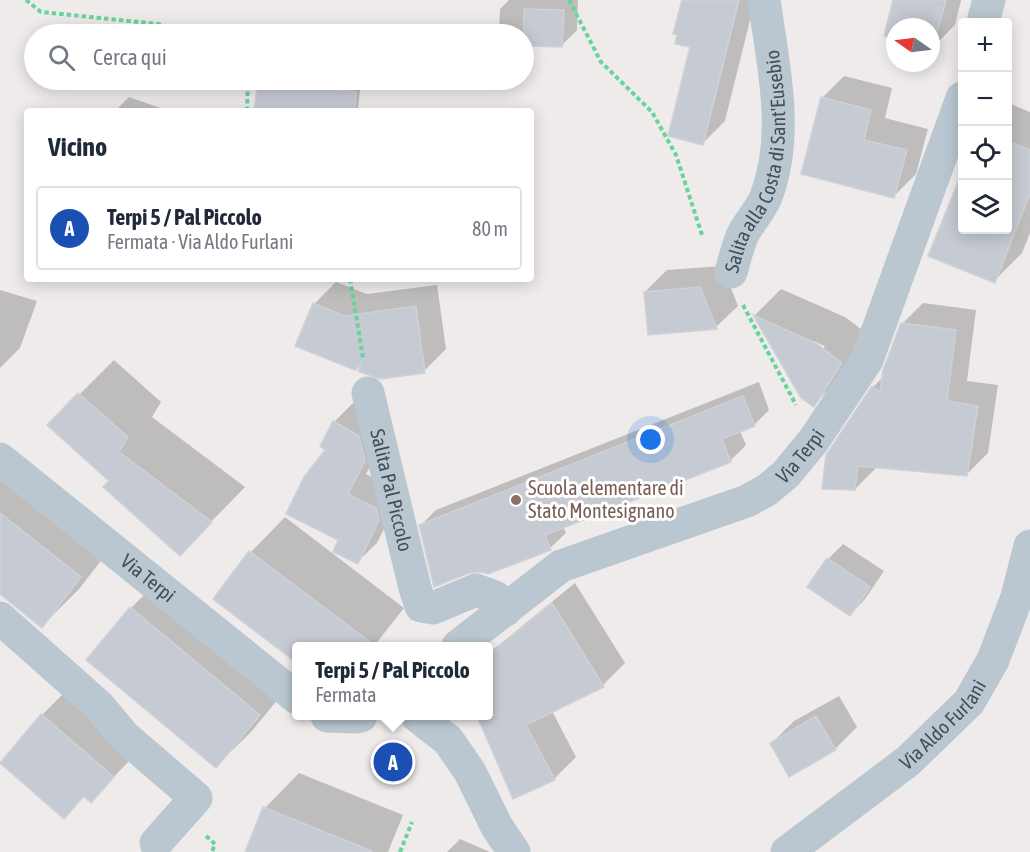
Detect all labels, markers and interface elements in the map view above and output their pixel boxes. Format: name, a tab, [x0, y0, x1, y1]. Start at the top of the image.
north arrow	[886, 18, 940, 72]
map controls	[958, 18, 1012, 234]
button: +	[958, 18, 1012, 72]
search box	[24, 24, 534, 90]
icon: search	[45, 41, 78, 74]
text: Cerca qui	[93, 44, 167, 70]
street label: Salita alla Costa di Sant'Eusebio	[719, 49, 789, 275]
button: −	[958, 72, 1012, 126]
button: locate	[958, 126, 1012, 180]
text: Vicino	[48, 132, 107, 162]
button: layers	[958, 180, 1012, 234]
text: Terpi 5 / Pal Piccolo	[107, 204, 262, 230]
text: A	[65, 217, 74, 240]
text: 80 m	[472, 217, 508, 240]
text: Fermata · Via Aldo Furlani	[107, 230, 293, 253]
your location	[636, 425, 665, 454]
street label: Via Terpi	[772, 425, 829, 488]
street label: Salita Pal Piccolo	[366, 427, 418, 554]
place label: Scuola elementare di Stato Montesignano	[528, 476, 684, 522]
marker: Scuola elementare di Stato Montesignano	[509, 493, 523, 507]
street label: Via Terpi	[117, 549, 180, 606]
popup	[292, 642, 493, 720]
text: Terpi 5 / Pal Piccolo	[315, 657, 470, 683]
street label: Via Aldo Furlani	[895, 676, 990, 774]
text: Fermata	[315, 683, 377, 706]
pin: A	[374, 740, 412, 784]

